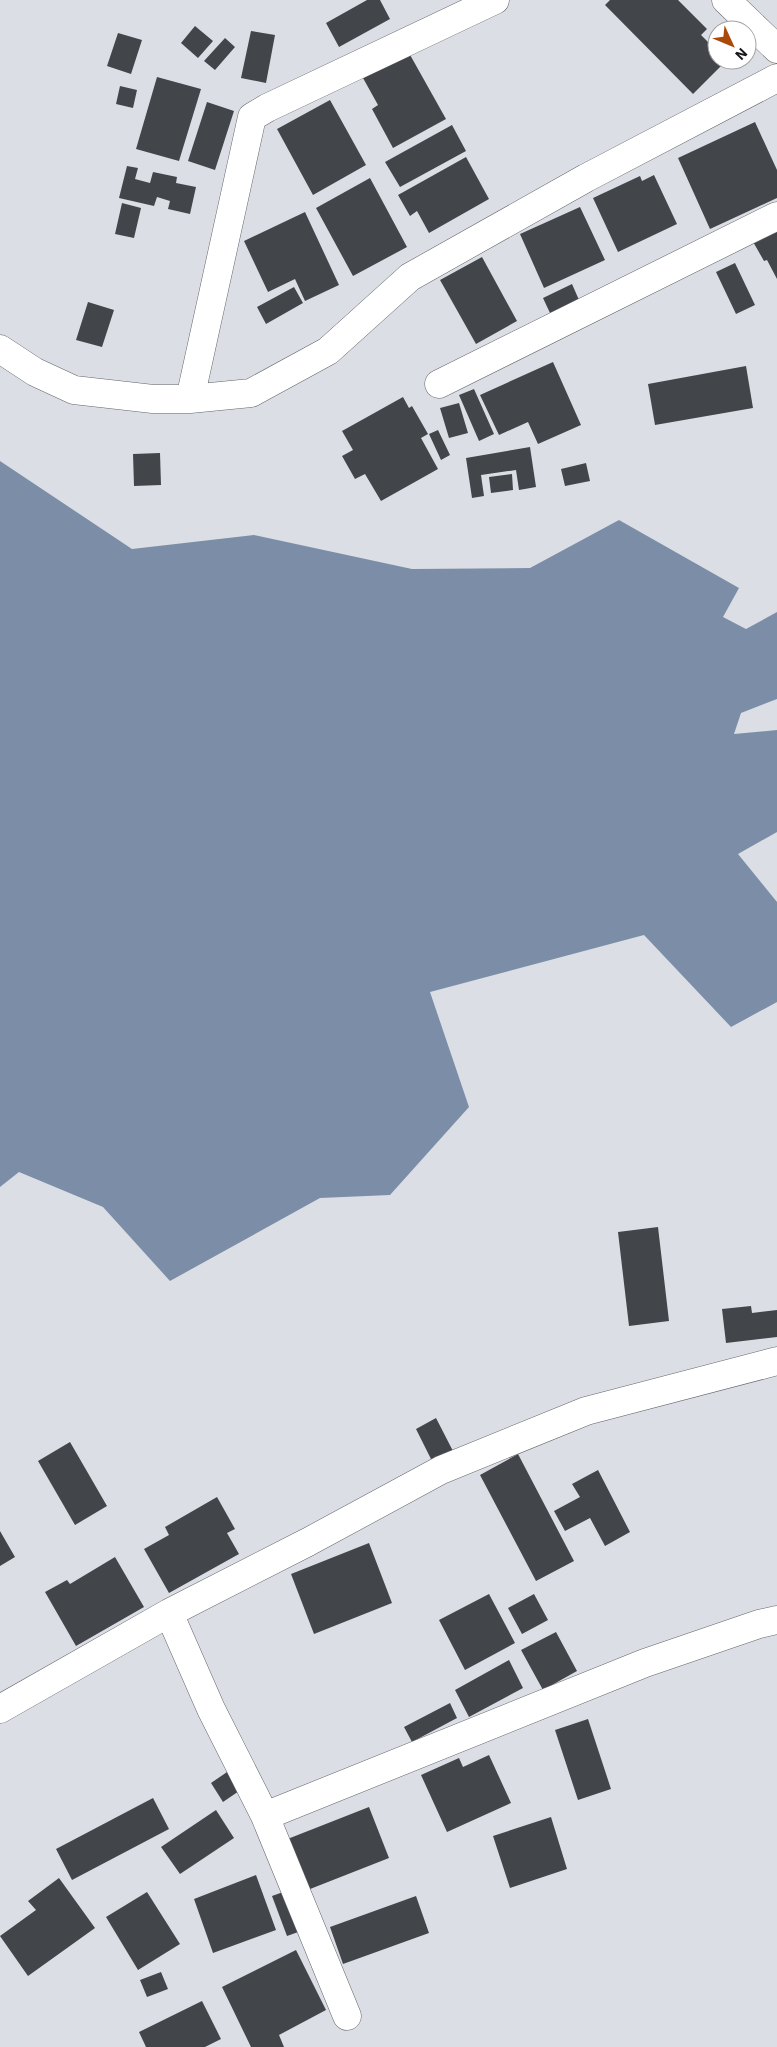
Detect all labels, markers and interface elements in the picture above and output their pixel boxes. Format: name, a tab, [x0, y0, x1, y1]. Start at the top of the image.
north arrow	[707, 20, 757, 70]
text: N	[731, 44, 751, 64]

